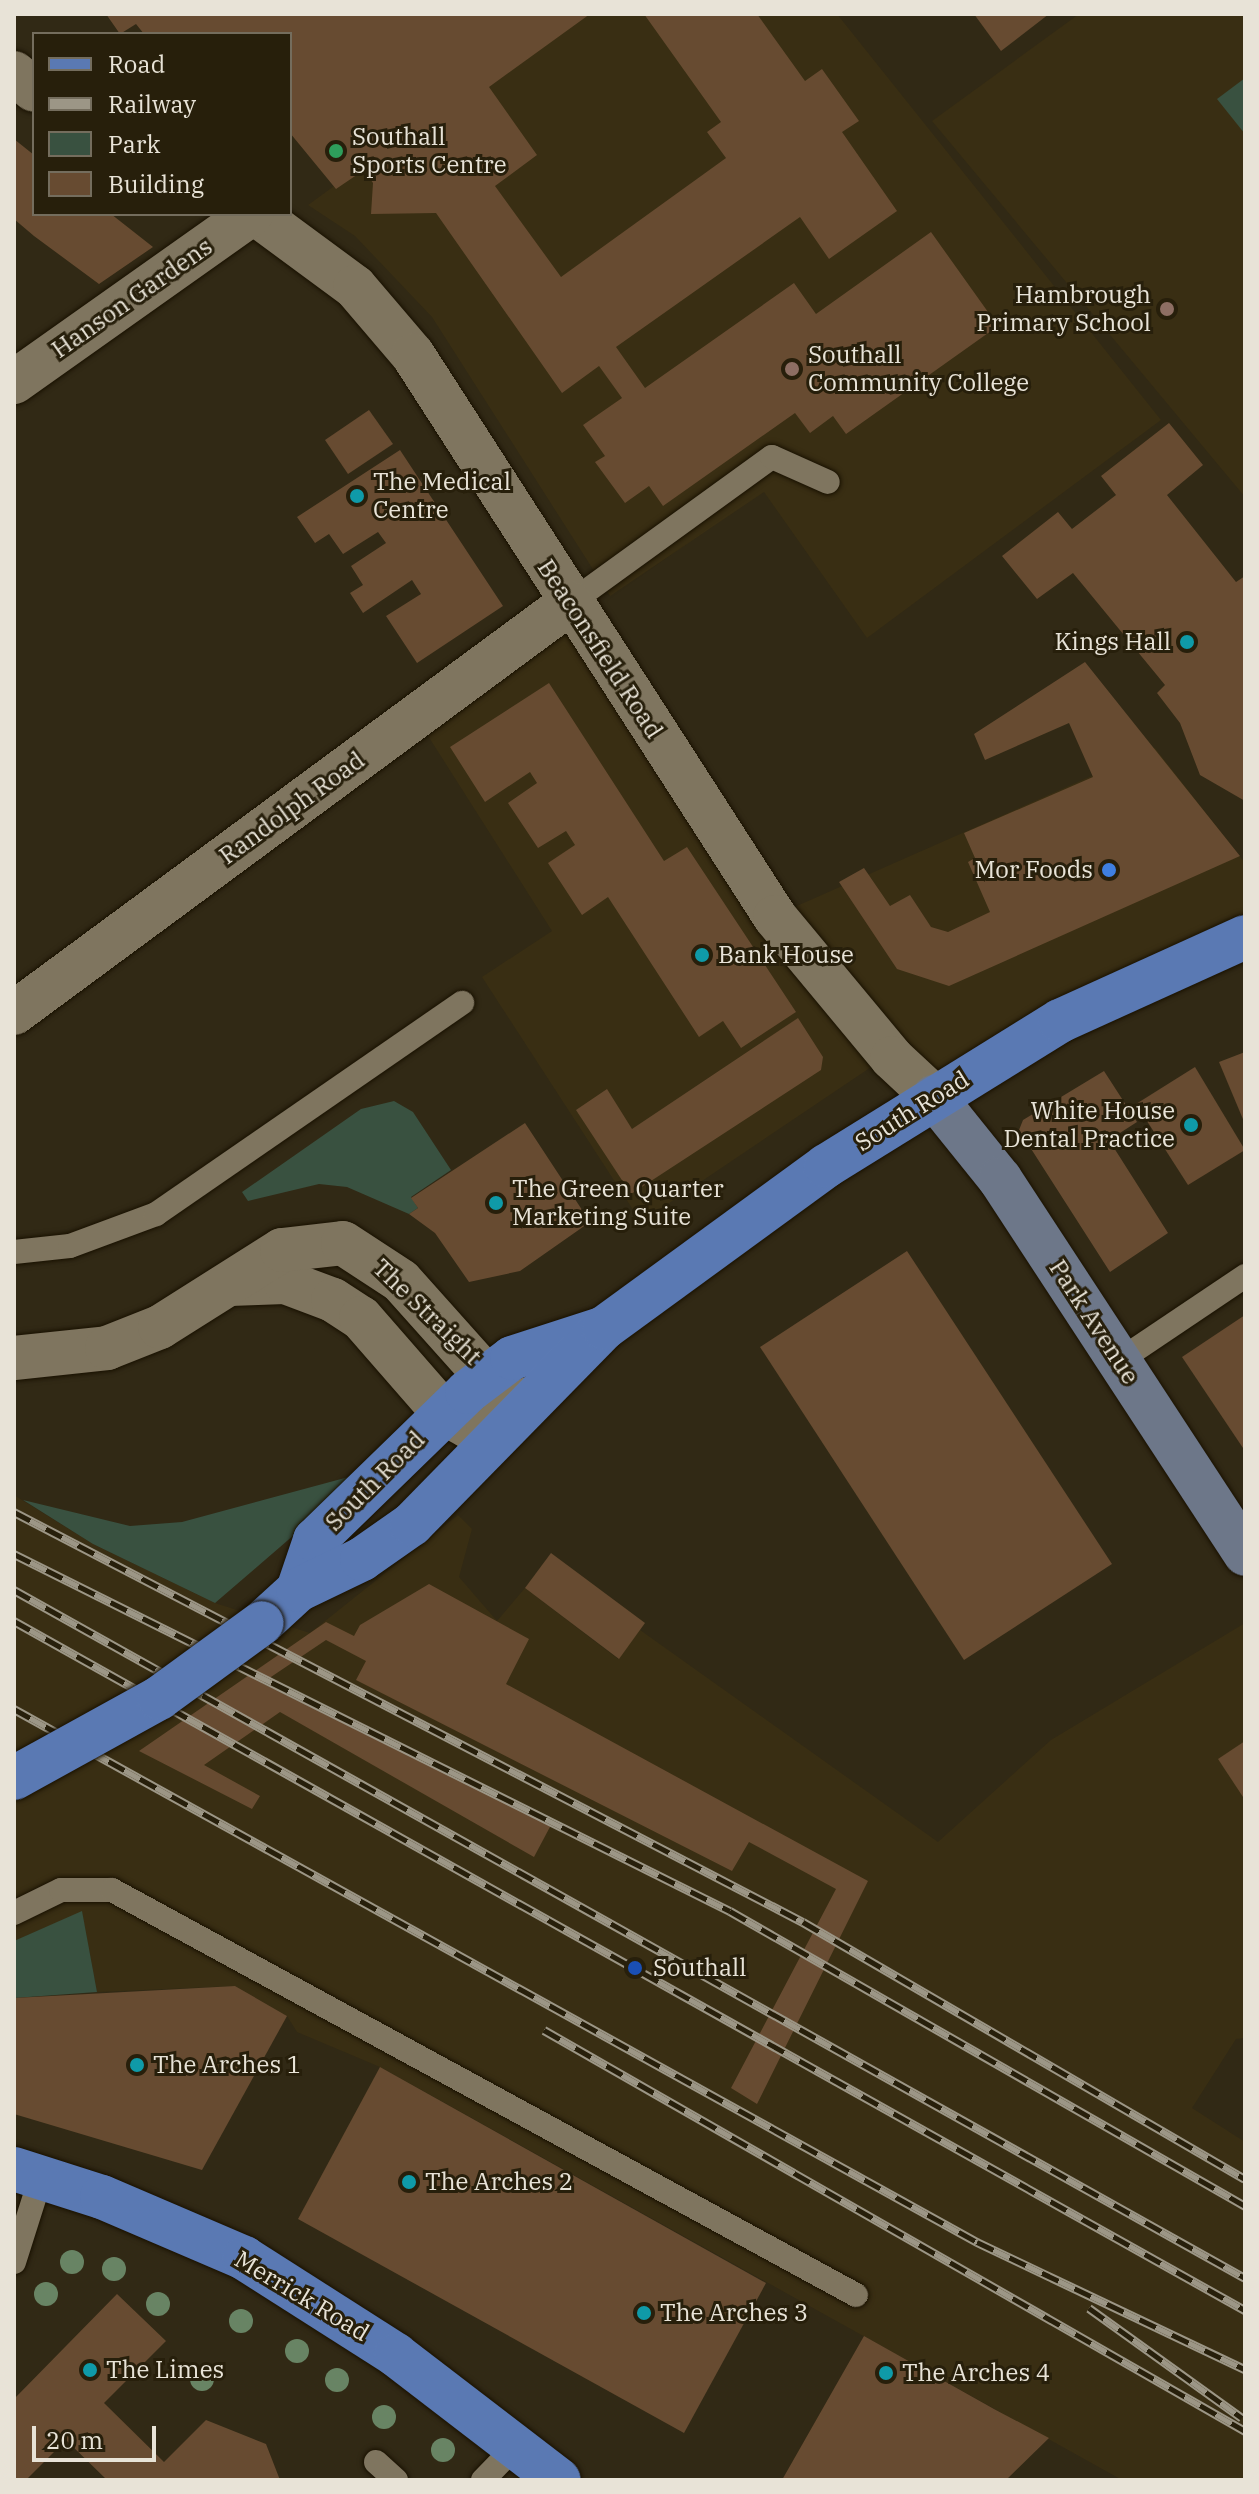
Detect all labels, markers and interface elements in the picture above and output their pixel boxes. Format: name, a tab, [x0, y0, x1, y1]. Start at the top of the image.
legend	[32, 32, 292, 216]
text: Road	[108, 48, 165, 80]
text: Railway	[108, 88, 196, 120]
place label: Southall Sports Centre	[352, 123, 507, 179]
text: Park	[108, 128, 160, 160]
marker: Southall Sports Centre	[327, 142, 345, 160]
text: Building	[108, 168, 204, 200]
street label: Hanson Gardens	[46, 232, 218, 364]
place label: Hambrough Primary School	[976, 281, 1151, 337]
marker: Hambrough Primary School	[1158, 300, 1176, 318]
place label: Southall Community College	[808, 341, 1029, 397]
marker: Southall Community College	[783, 360, 801, 378]
place label: The Medical Centre	[373, 468, 511, 524]
marker: The Medical Centre	[348, 487, 366, 505]
street label: Beaconsfield Road	[531, 554, 669, 744]
place label: Kings Hall	[1054, 628, 1171, 656]
marker: Kings Hall	[1178, 633, 1196, 651]
street label: Randolph Road	[214, 746, 370, 870]
place label: Mor Foods	[974, 856, 1093, 884]
marker: Mor Foods	[1100, 861, 1118, 879]
place label: Bank House	[718, 941, 854, 969]
marker: Bank House	[693, 946, 711, 964]
street label: South Road	[850, 1065, 974, 1157]
place label: White House Dental Practice	[1004, 1097, 1175, 1153]
marker: White House Dental Practice	[1182, 1116, 1200, 1134]
place label: The Green Quarter Marketing Suite	[512, 1175, 724, 1231]
marker: The Green Quarter Marketing Suite	[487, 1194, 505, 1212]
street label: The Straight	[367, 1253, 487, 1371]
street label: Park Avenue	[1043, 1254, 1145, 1390]
street label: South Road	[319, 1425, 431, 1537]
place label: Southall	[653, 1954, 746, 1982]
marker: Southall	[624, 1957, 646, 1979]
place label: The Arches 1	[153, 2051, 301, 2079]
marker: The Arches 1	[128, 2056, 146, 2074]
place label: The Arches 2	[425, 2168, 573, 2196]
marker: The Arches 2	[400, 2173, 418, 2191]
street label: Merrick Road	[230, 2245, 374, 2347]
place label: The Arches 3	[660, 2299, 808, 2327]
marker: The Arches 3	[635, 2304, 653, 2322]
place label: The Limes	[106, 2356, 224, 2384]
place label: The Arches 4	[902, 2359, 1050, 2387]
marker: The Limes	[81, 2361, 99, 2379]
marker: The Arches 4	[877, 2364, 895, 2382]
scale bar	[36, 2410, 160, 2460]
text: 20 m	[46, 2424, 103, 2456]

